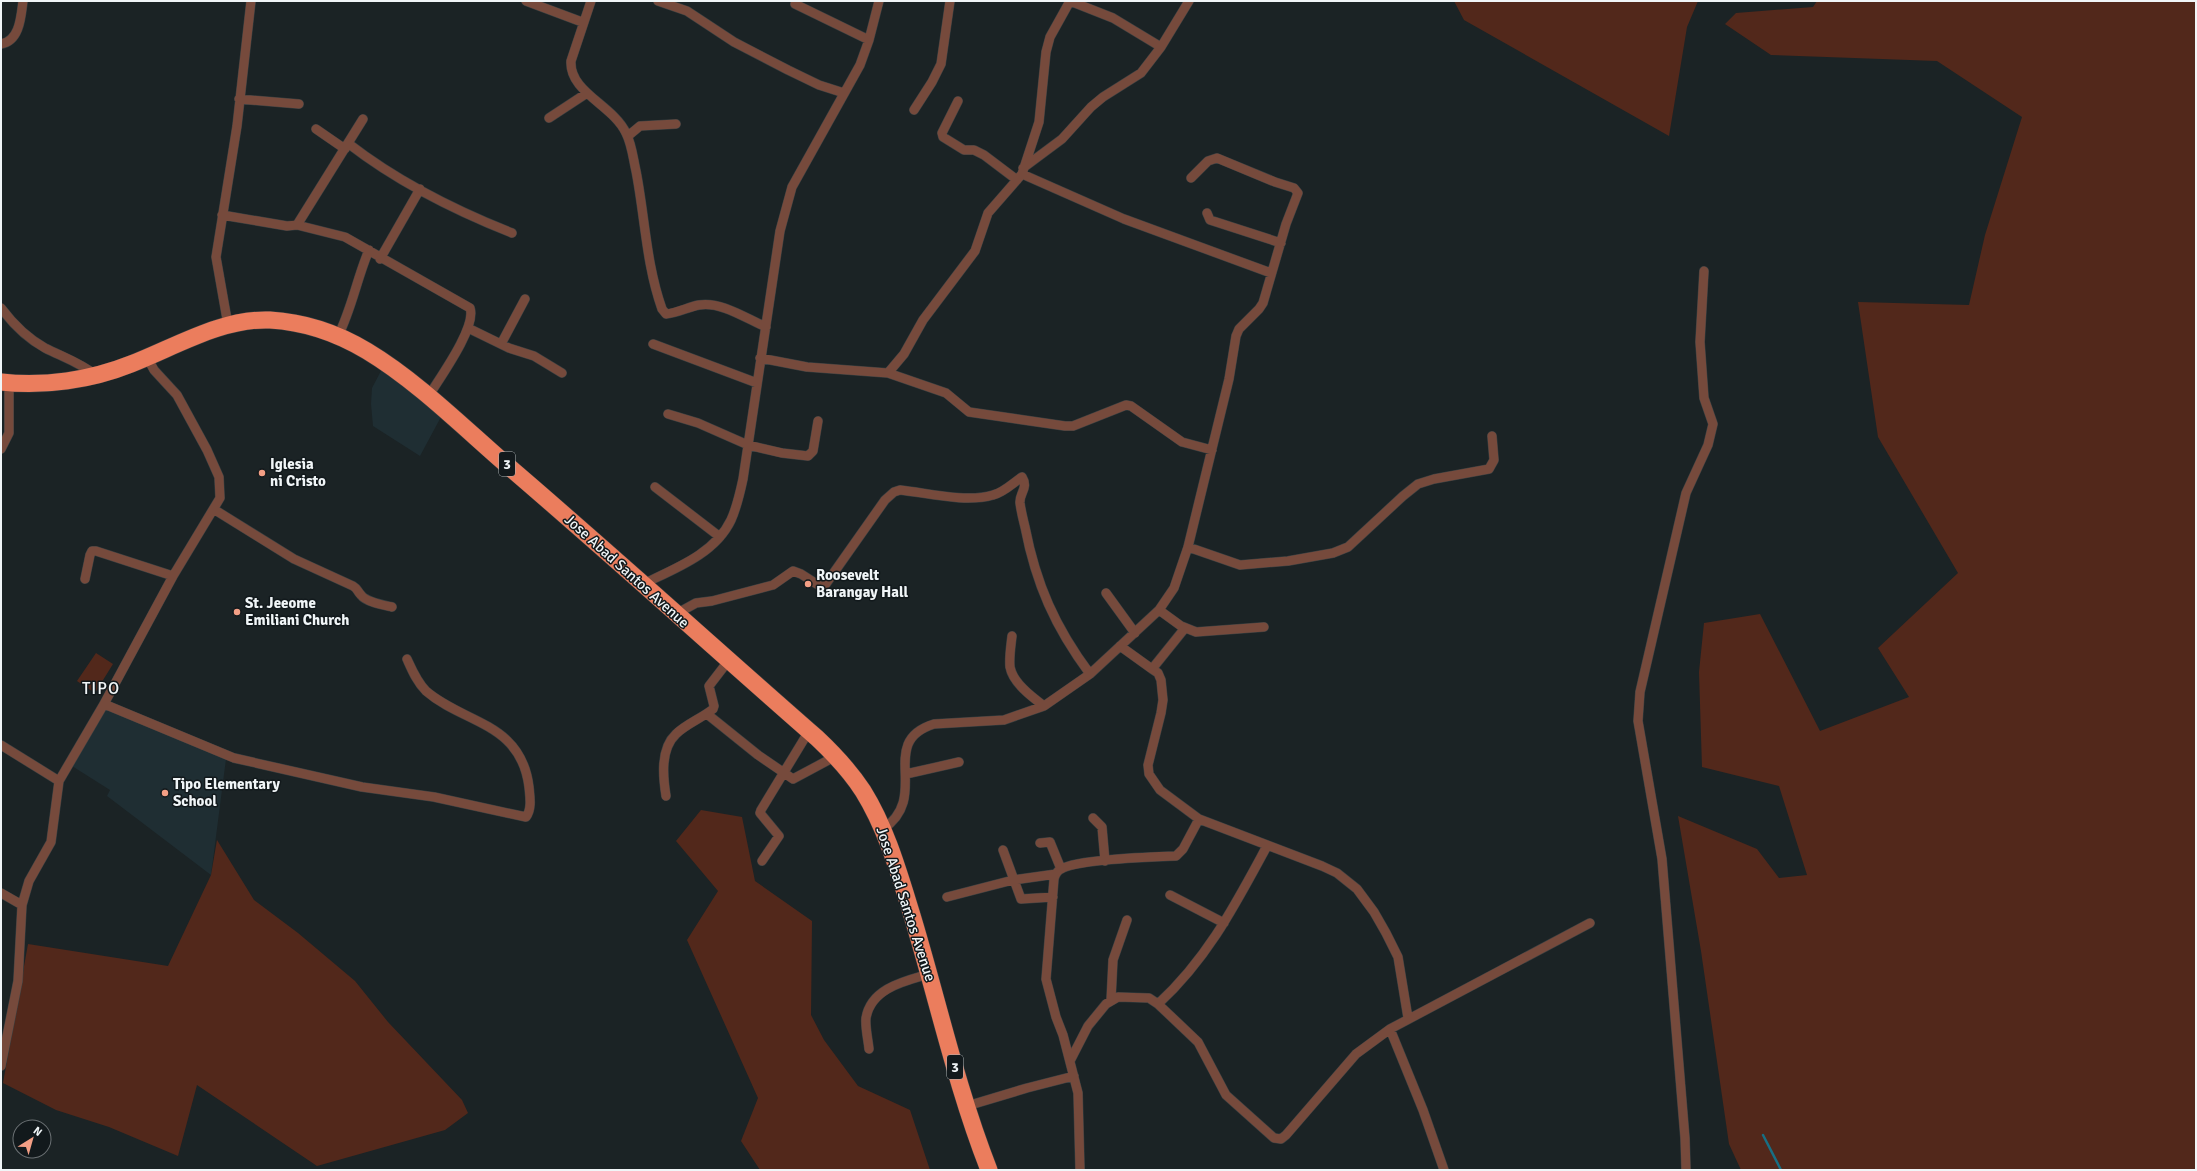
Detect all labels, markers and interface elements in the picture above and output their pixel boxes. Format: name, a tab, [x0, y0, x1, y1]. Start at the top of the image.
road number: 3	[499, 452, 515, 476]
place label: Iglesia ni Cristo	[270, 455, 326, 490]
marker: Iglesia ni Cristo	[257, 468, 267, 478]
street label: Jose Abad Santos Avenue	[561, 510, 693, 632]
place label: Roosevelt Barangay Hall	[816, 566, 908, 601]
marker: Roosevelt Barangay Hall	[803, 579, 813, 589]
place label: St. Jeeome Emiliani Church	[245, 594, 349, 629]
marker: St. Jeeome Emiliani Church	[232, 607, 242, 617]
district label: TIPO	[82, 678, 120, 699]
place label: Tipo Elementary School	[173, 775, 280, 810]
marker: Tipo Elementary School	[160, 788, 170, 798]
street label: Jose Abad Santos Avenue	[872, 824, 940, 984]
road number: 3	[947, 1055, 963, 1079]
north arrow	[12, 1119, 52, 1159]
text: N	[31, 1124, 45, 1139]

